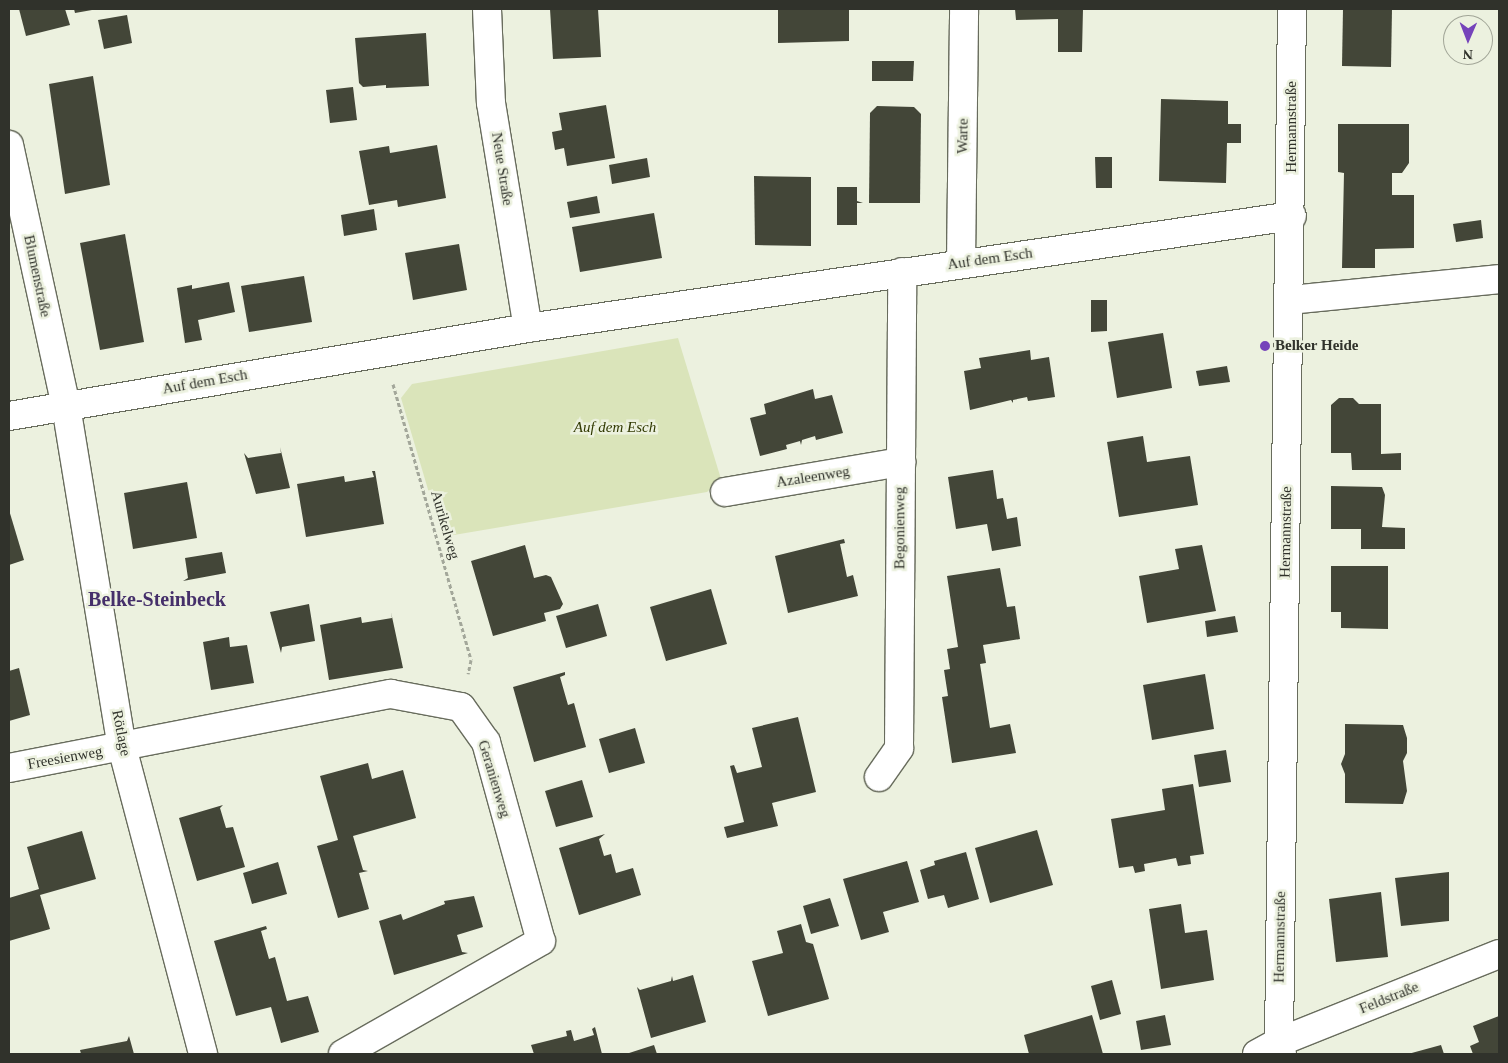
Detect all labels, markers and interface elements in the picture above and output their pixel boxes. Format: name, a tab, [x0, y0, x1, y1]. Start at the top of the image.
north arrow	[1443, 15, 1493, 65]
text: N	[1463, 47, 1473, 62]
street label: Hermannstraße	[1283, 81, 1301, 173]
street label: Warte	[954, 118, 972, 154]
street label: Neue Straße	[487, 131, 517, 207]
street label: Blumenstraße	[20, 233, 54, 319]
street label: Auf dem Esch	[946, 244, 1034, 274]
place label: Belker Heide	[1275, 337, 1359, 355]
marker: Belker Heide	[1259, 340, 1271, 352]
street label: Auf dem Esch	[161, 366, 249, 398]
park label: Auf dem Esch	[574, 419, 656, 437]
street label: Azaleenweg	[775, 462, 851, 492]
street label: Hermannstraße	[1276, 486, 1296, 578]
street label: Begonienweg	[891, 487, 909, 569]
street label: Aurikelweg	[427, 488, 463, 562]
district label: Belke-Steinbeck	[88, 587, 226, 611]
street label: Rötlage	[108, 708, 134, 758]
street label: Geranienweg	[474, 738, 514, 820]
street label: Freesienweg	[26, 743, 104, 773]
street label: Hermannstraße	[1270, 891, 1290, 983]
street label: Feldstraße	[1357, 978, 1421, 1018]

